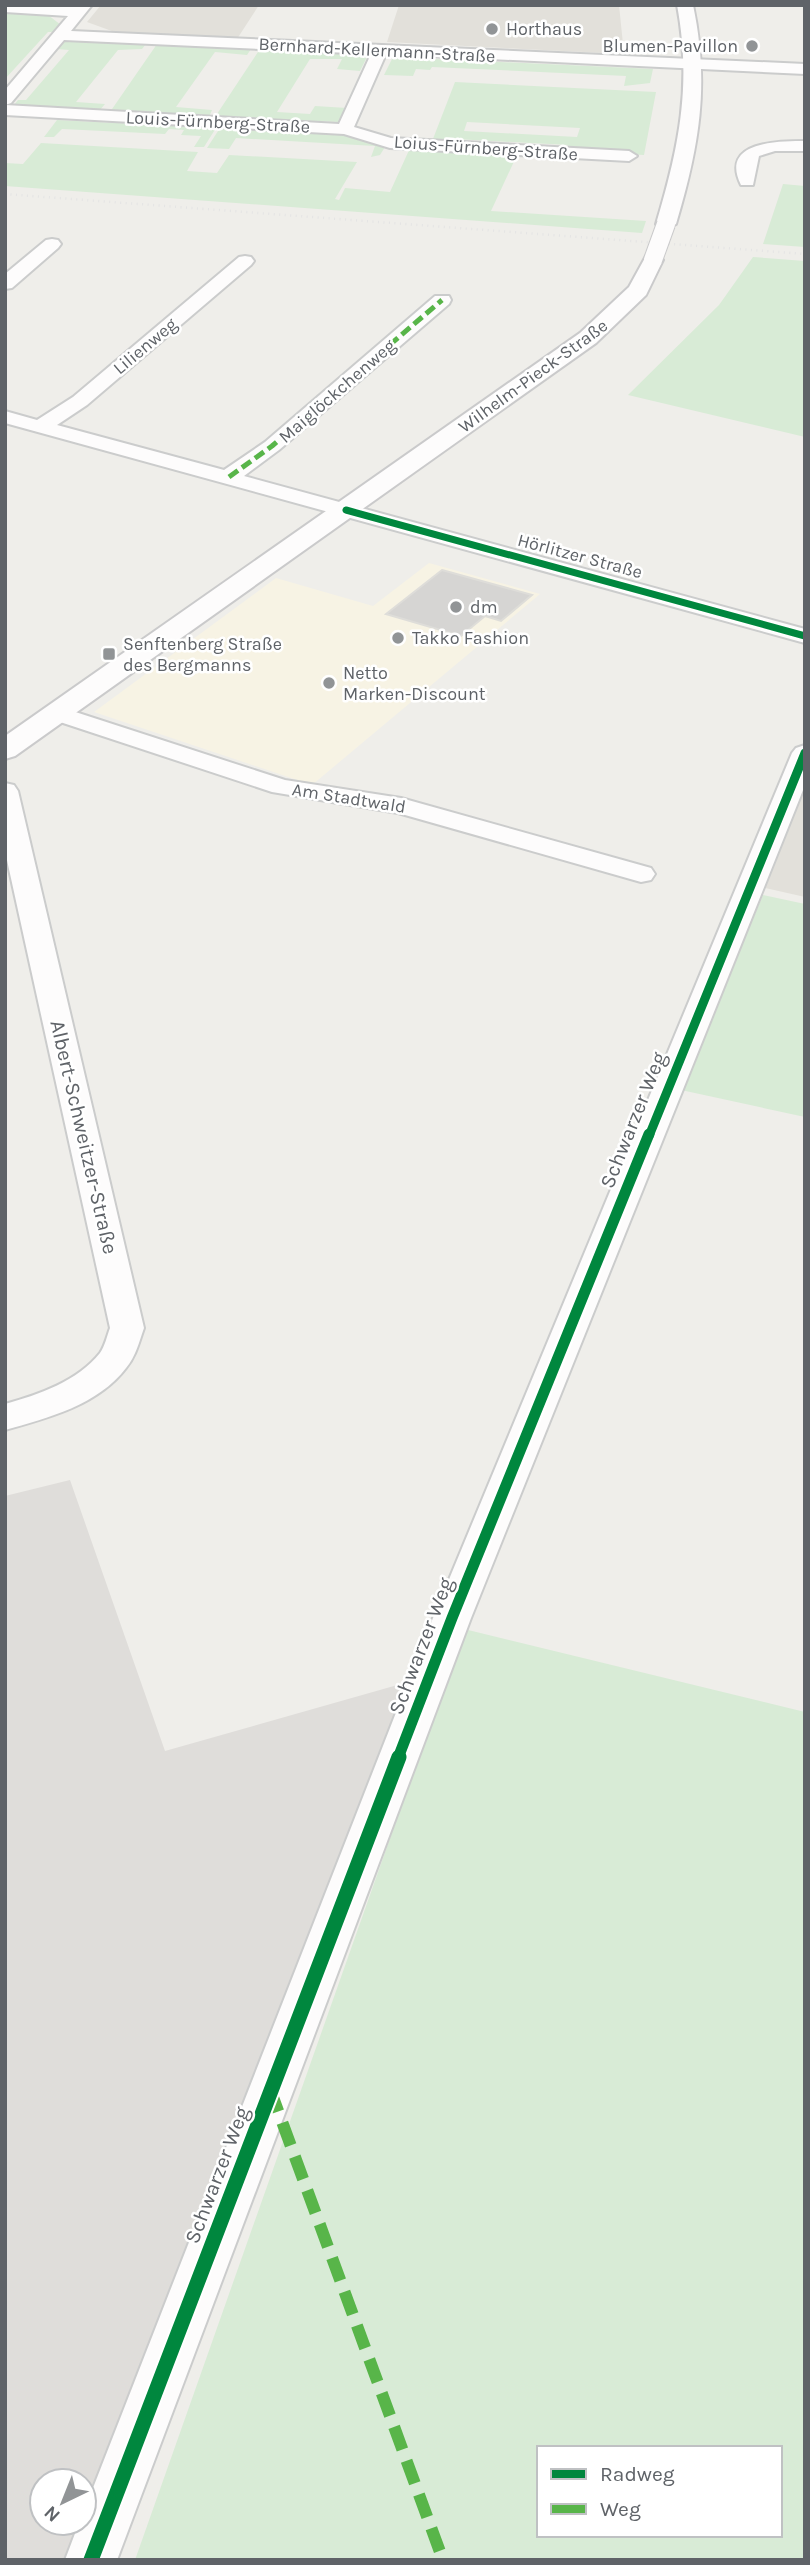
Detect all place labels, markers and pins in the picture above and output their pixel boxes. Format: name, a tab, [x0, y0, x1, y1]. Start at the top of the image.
place label: Horthaus	[506, 18, 582, 40]
marker: Horthaus	[484, 21, 500, 37]
place label: Blumen-Pavillon	[603, 35, 738, 57]
marker: Blumen-Pavillon	[744, 38, 760, 54]
place label: dm	[470, 596, 498, 618]
marker: dm	[448, 599, 464, 615]
place label: Takko Fashion	[412, 627, 529, 649]
marker: Takko Fashion	[390, 630, 406, 646]
place label: Senftenberg Straße des Bergmanns	[123, 633, 282, 676]
marker: Senftenberg Straße des Bergmanns	[101, 646, 117, 662]
place label: Netto Marken-Discount	[343, 662, 486, 705]
marker: Netto Marken-Discount	[321, 675, 337, 691]

